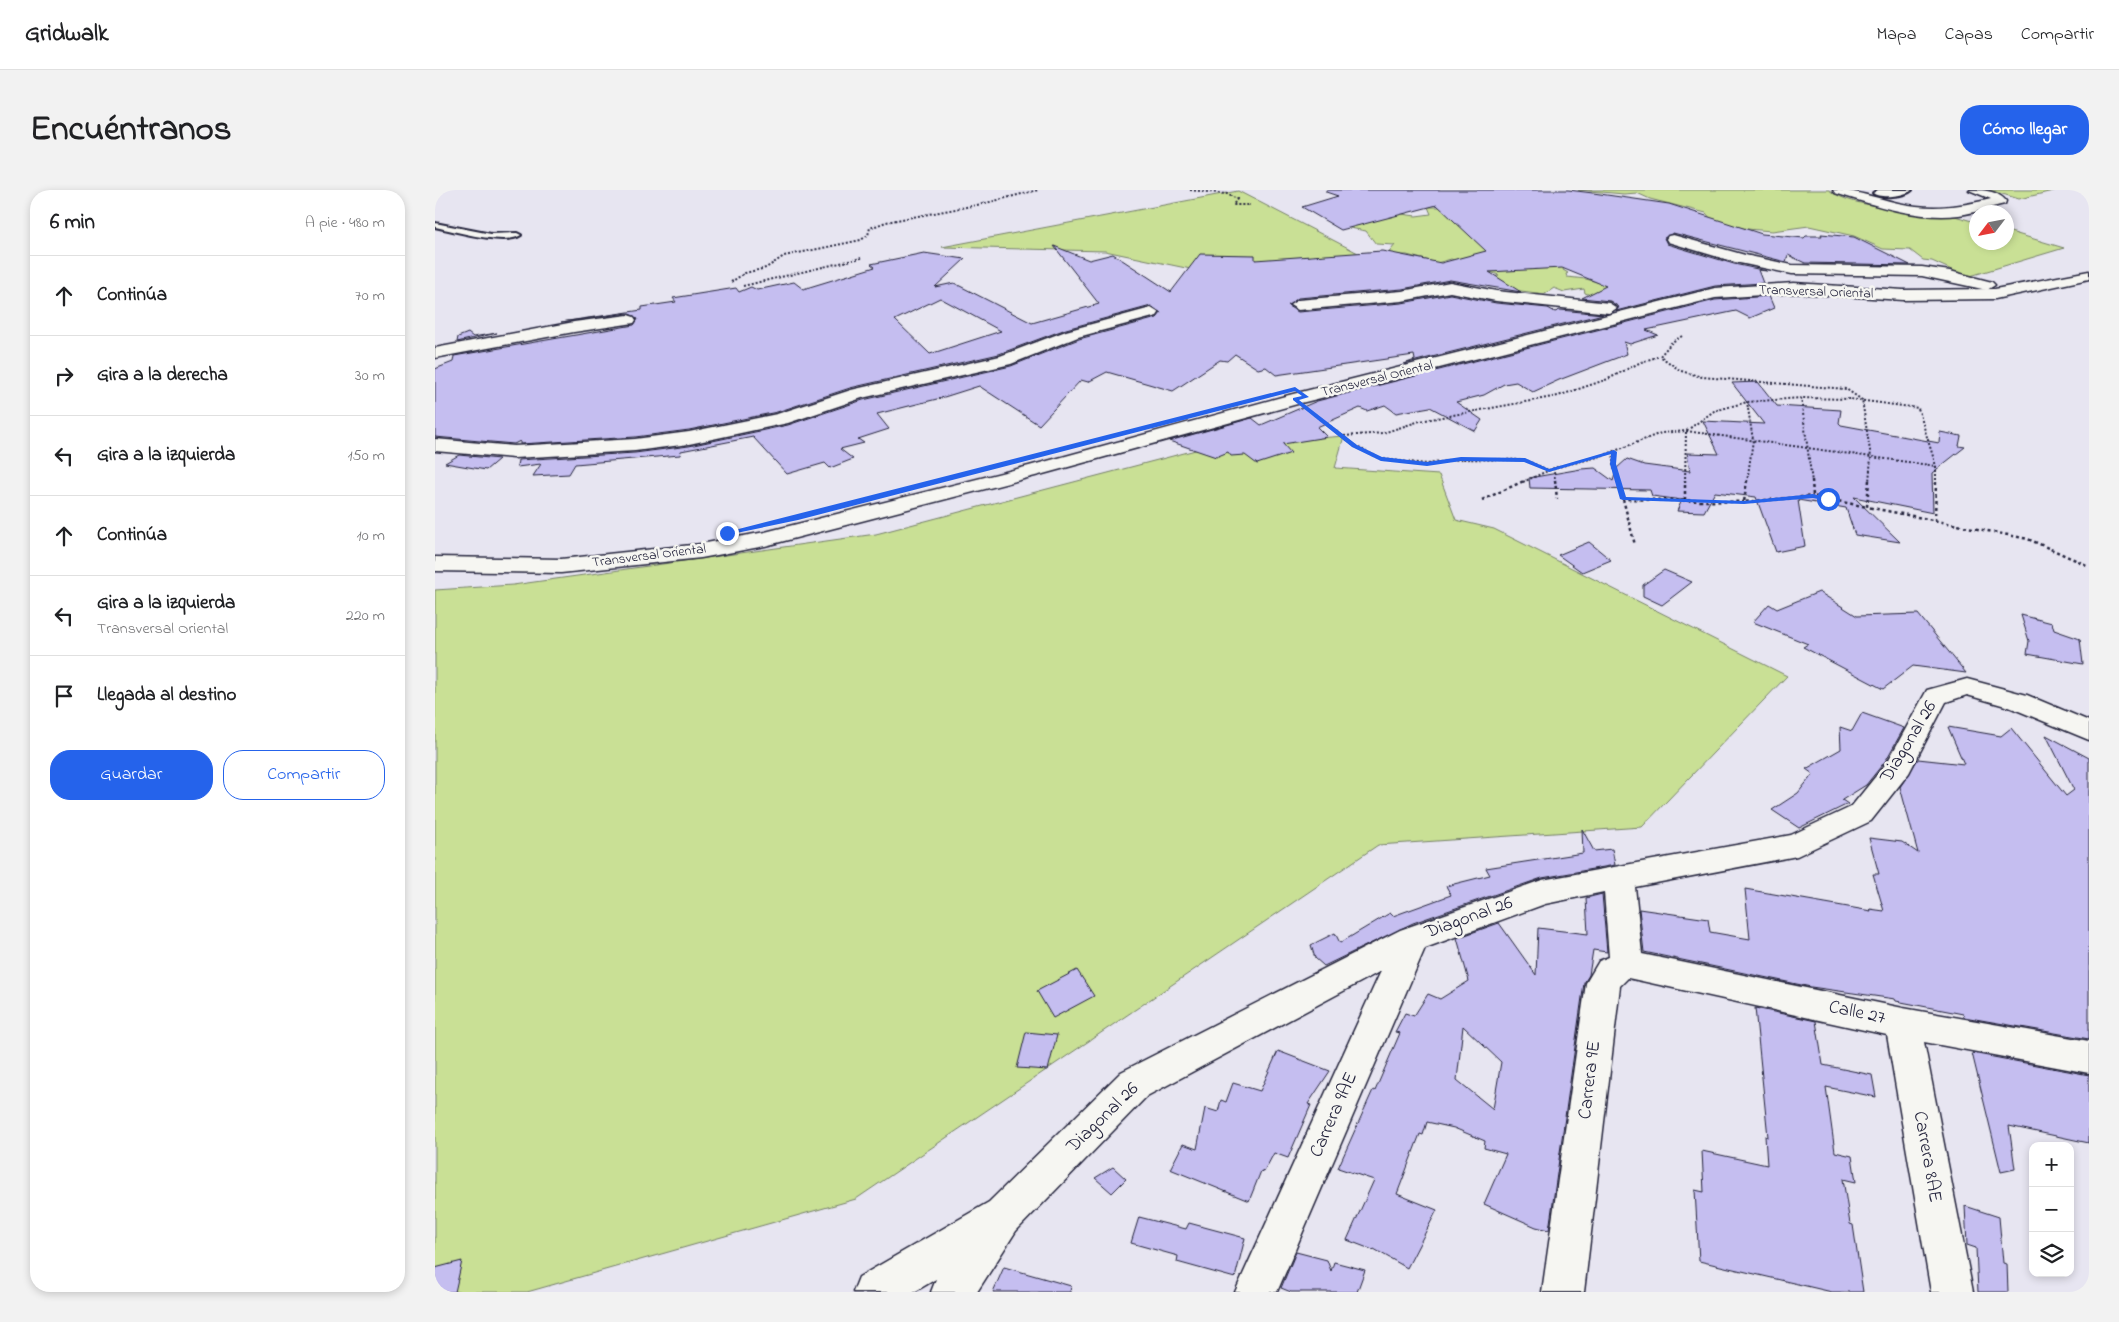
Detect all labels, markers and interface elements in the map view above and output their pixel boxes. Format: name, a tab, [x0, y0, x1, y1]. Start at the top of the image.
text: Gridwalk	[25, 17, 109, 52]
text: Mapa	[1876, 22, 1917, 48]
text: Capas	[1945, 22, 1993, 48]
text: Compartir	[2021, 22, 2094, 48]
text: Encuéntranos	[30, 105, 232, 156]
button: Cómo llegar	[1960, 105, 2089, 155]
north arrow	[1969, 205, 2014, 250]
text: 6 min	[50, 208, 95, 238]
text: A pie · 480 m	[305, 211, 385, 235]
street label: Transversal Oriental	[1758, 280, 1874, 304]
icon: ahead	[50, 282, 78, 310]
text: Continúa	[97, 282, 167, 309]
text: 70 m	[355, 284, 385, 308]
street label: Transversal Oriental	[1319, 355, 1435, 403]
icon: right	[50, 362, 78, 390]
text: Gira a la derecha	[97, 362, 228, 389]
text: 30 m	[355, 364, 385, 388]
icon: left	[50, 442, 78, 470]
text: Gira a la izquierda	[97, 442, 235, 469]
text: 150 m	[347, 444, 385, 468]
route start	[1817, 488, 1840, 511]
icon: ahead	[50, 522, 78, 550]
text: Continúa	[97, 522, 167, 549]
route end	[716, 522, 739, 545]
text: 10 m	[357, 524, 385, 548]
street label: Transversal Oriental	[591, 539, 707, 573]
text: Gira a la izquierda	[97, 590, 235, 617]
icon: left	[50, 602, 78, 630]
text: 220 m	[346, 604, 385, 628]
text: Transversal Oriental	[97, 617, 228, 641]
icon: arrive	[50, 682, 78, 710]
text: Llegada al destino	[97, 682, 236, 709]
street label: Diagonal 26	[1873, 696, 1946, 790]
button: Guardar	[50, 750, 213, 800]
button: Compartir	[223, 750, 385, 800]
street label: Diagonal 26	[1420, 890, 1517, 949]
street label: Calle 27	[1826, 994, 1888, 1032]
street label: Carrera 9E	[1572, 1039, 1608, 1121]
street label: Carrera 9AE	[1303, 1068, 1365, 1162]
street label: Diagonal 26	[1060, 1077, 1147, 1162]
street label: Carrera 8AE	[1906, 1109, 1948, 1205]
map controls	[2029, 1142, 2074, 1277]
button: +	[2029, 1142, 2074, 1187]
button: −	[2029, 1187, 2074, 1232]
button: layers	[2029, 1232, 2074, 1277]

